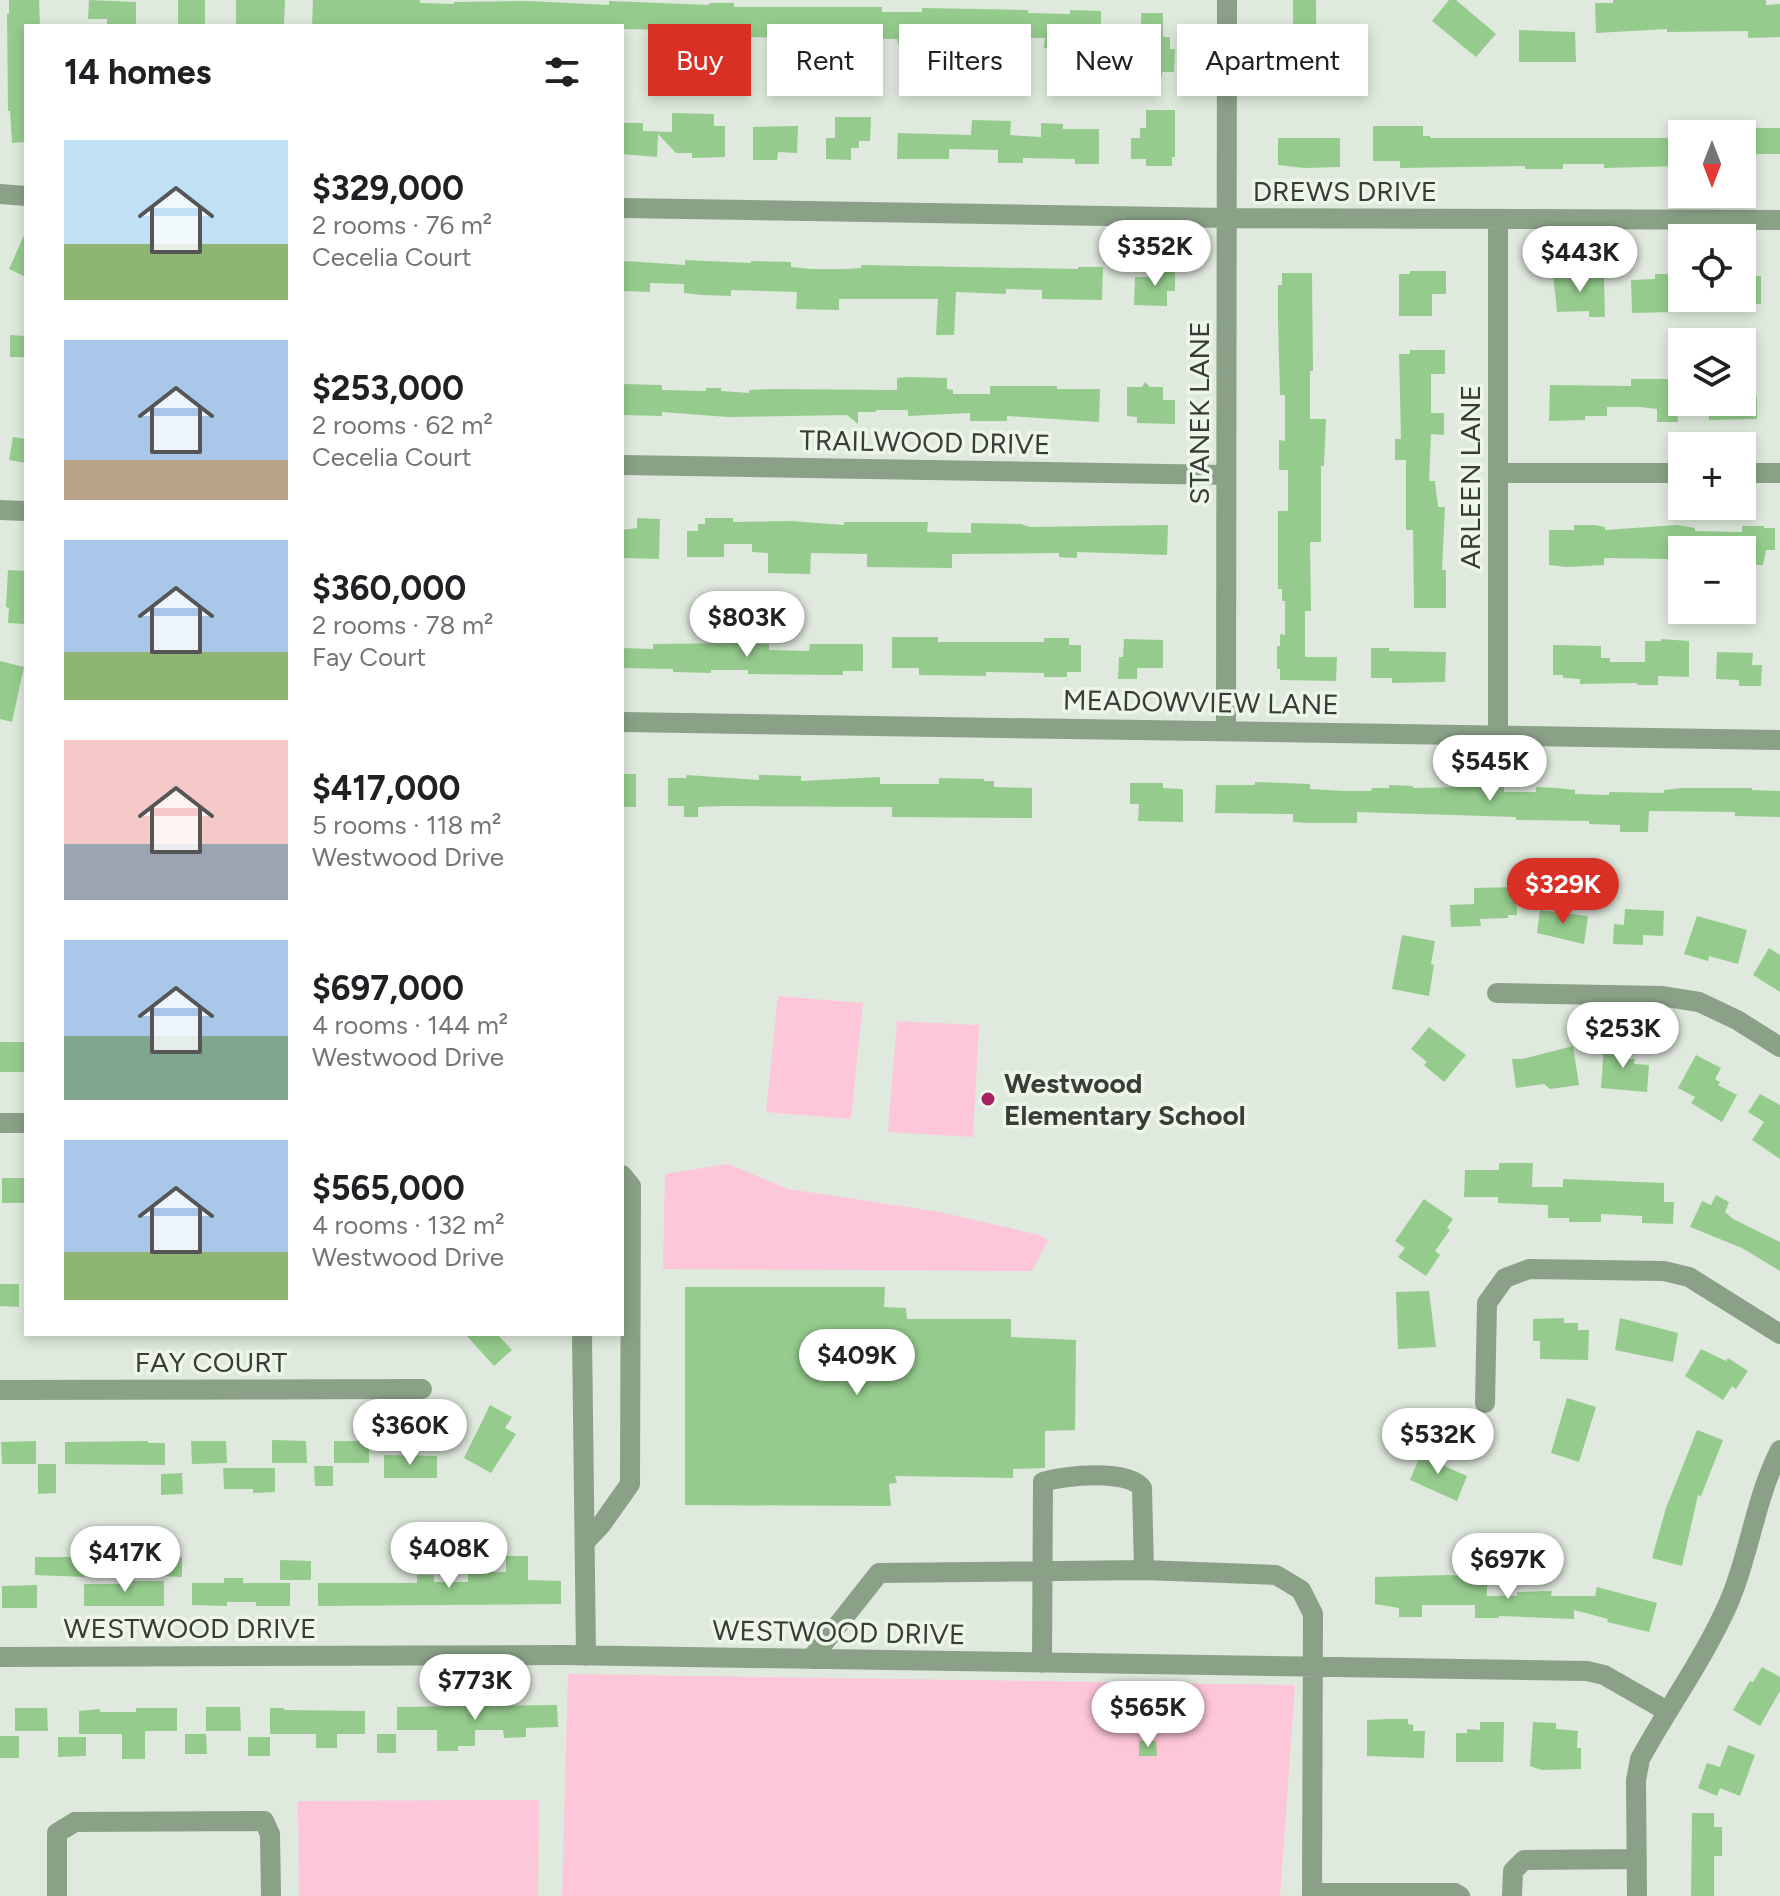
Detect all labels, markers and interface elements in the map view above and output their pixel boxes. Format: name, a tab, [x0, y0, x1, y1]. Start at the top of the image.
chip: Buy	[648, 24, 751, 96]
chip: Rent	[767, 24, 883, 96]
chip: Filters	[899, 24, 1031, 96]
chip: New	[1047, 24, 1161, 96]
chip: Apartment	[1177, 24, 1368, 96]
icon: filters	[540, 50, 584, 94]
text: 14 homes	[64, 52, 211, 93]
north arrow	[1668, 120, 1756, 208]
map controls	[1668, 120, 1756, 624]
text: $329,000	[312, 168, 464, 209]
icon: home	[128, 172, 224, 268]
street label: DREWS DRIVE	[1253, 174, 1437, 208]
text: 2 rooms · 76 m²	[312, 209, 492, 241]
pin: $352K	[1099, 220, 1211, 288]
button: locate	[1668, 224, 1756, 312]
pin: $443K	[1524, 226, 1636, 294]
text: $352K	[1117, 230, 1193, 262]
text: $443K	[1540, 236, 1620, 268]
text: Cecelia Court	[312, 241, 472, 273]
street label: STANEK LANE	[1182, 321, 1216, 505]
button: layers	[1668, 328, 1756, 416]
text: $253,000	[312, 368, 464, 409]
icon: home	[128, 372, 224, 468]
street label: ARLEEN LANE	[1453, 385, 1487, 569]
text: 2 rooms · 62 m²	[312, 409, 493, 441]
street label: TRAILWOOD DRIVE	[799, 423, 1051, 461]
button: +	[1668, 432, 1756, 520]
text: Cecelia Court	[312, 441, 472, 473]
button: −	[1668, 536, 1756, 624]
text: $360,000	[312, 568, 466, 609]
icon: home	[128, 572, 224, 668]
pin: $803K	[691, 591, 803, 659]
text: $803K	[708, 601, 786, 633]
text: 2 rooms · 78 m²	[312, 609, 493, 641]
text: Fay Court	[312, 641, 426, 673]
street label: MEADOWVIEW LANE	[1063, 683, 1339, 721]
pin: $545K	[1434, 735, 1546, 803]
text: $545K	[1451, 745, 1529, 777]
text: $417,000	[312, 768, 460, 809]
icon: home	[128, 772, 224, 868]
text: 5 rooms · 118 m²	[312, 809, 501, 841]
text: Westwood Drive	[312, 841, 504, 873]
pin: $329K	[1507, 858, 1619, 926]
text: $329K	[1525, 868, 1601, 900]
text: $697,000	[312, 968, 464, 1009]
icon: home	[128, 972, 224, 1068]
pin: $253K	[1567, 1002, 1679, 1070]
text: 4 rooms · 144 m²	[312, 1009, 508, 1041]
text: $253K	[1585, 1012, 1661, 1044]
text: Westwood Drive	[312, 1041, 504, 1073]
place label: Westwood Elementary School	[1004, 1066, 1246, 1132]
marker: Westwood Elementary School	[979, 1090, 997, 1108]
text: $565,000	[312, 1168, 465, 1209]
icon: home	[128, 1172, 224, 1268]
text: 4 rooms · 132 m²	[312, 1209, 505, 1241]
text: Westwood Drive	[312, 1241, 504, 1273]
pin: $409K	[801, 1329, 913, 1397]
text: $409K	[817, 1339, 897, 1371]
street label: FAY COURT	[135, 1345, 288, 1379]
pin: $360K	[354, 1399, 466, 1467]
pin: $532K	[1382, 1408, 1494, 1476]
text: $360K	[371, 1409, 449, 1441]
text: $532K	[1400, 1418, 1476, 1450]
pin: $408K	[393, 1522, 505, 1590]
pin: $417K	[69, 1526, 181, 1594]
text: $408K	[409, 1532, 489, 1564]
pin: $697K	[1452, 1533, 1564, 1601]
text: $417K	[88, 1536, 162, 1568]
text: $697K	[1470, 1543, 1546, 1575]
street label: WESTWOOD DRIVE	[64, 1611, 316, 1645]
street label: WESTWOOD DRIVE	[712, 1613, 966, 1651]
pin: $773K	[419, 1654, 531, 1722]
text: $773K	[437, 1664, 513, 1696]
pin: $565K	[1092, 1681, 1204, 1749]
text: $565K	[1109, 1691, 1187, 1723]

